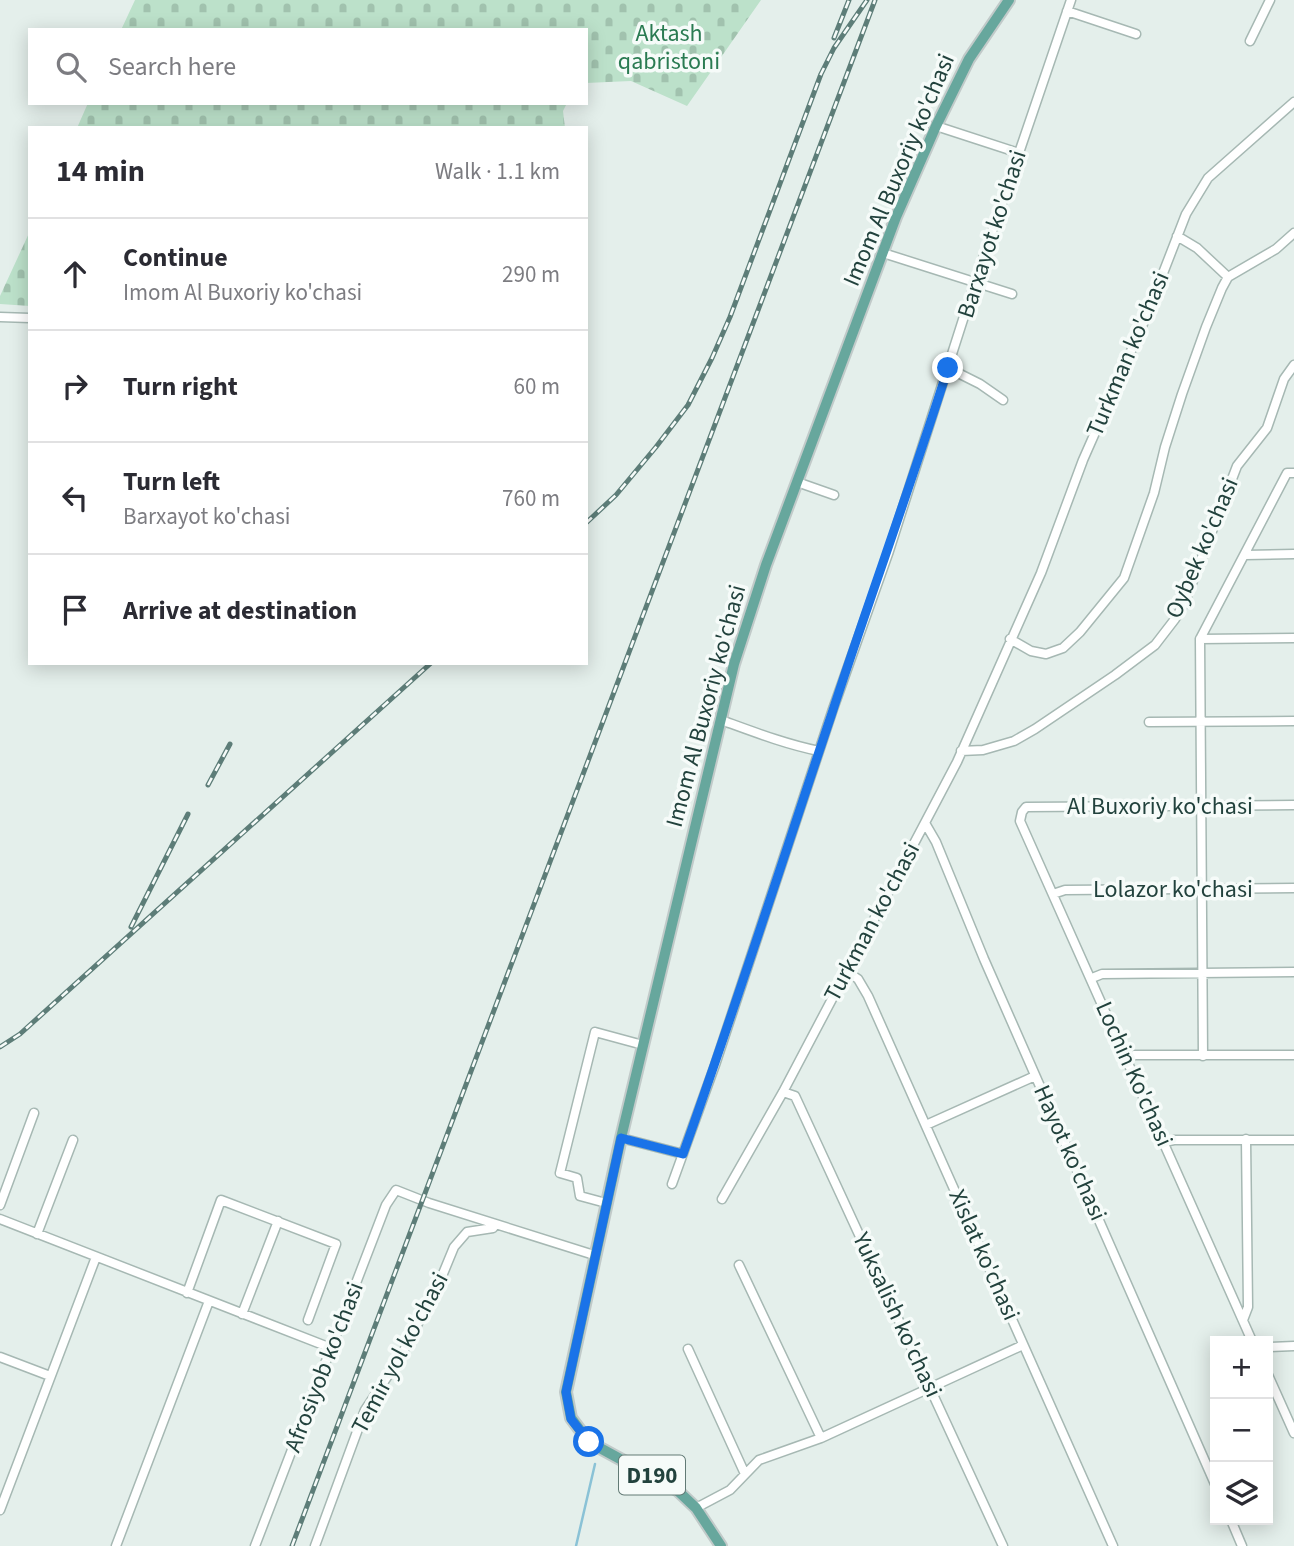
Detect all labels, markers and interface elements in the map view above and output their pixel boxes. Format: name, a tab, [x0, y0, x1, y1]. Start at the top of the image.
park label: Aktash qabristoni	[618, 16, 720, 79]
search box	[28, 28, 588, 105]
icon: search	[52, 48, 90, 86]
text: Search here	[108, 48, 236, 85]
street label: Imom Al Buxoriy ko'chasi	[834, 48, 964, 292]
street label: Barxayot ko'chasi	[948, 145, 1036, 323]
text: 14 min	[56, 150, 145, 193]
text: Walk · 1.1 km	[435, 155, 560, 188]
text: Continue	[123, 239, 228, 276]
icon: ahead	[56, 255, 94, 293]
text: 290 m	[502, 258, 560, 291]
street label: Turkman ko'chasi	[1077, 266, 1179, 442]
text: Imom Al Buxoriy ko'chasi	[123, 276, 362, 309]
route end	[932, 352, 963, 383]
icon: right	[56, 367, 94, 405]
text: Turn right	[123, 368, 238, 405]
text: 60 m	[513, 370, 560, 403]
text: Turn left	[123, 463, 220, 500]
street label: Oybek ko'chasi	[1157, 472, 1247, 624]
icon: left	[56, 479, 94, 517]
text: 760 m	[502, 482, 560, 515]
text: Barxayot ko'chasi	[123, 500, 291, 533]
street label: Imom Al Buxoriy ko'chasi	[657, 581, 755, 831]
icon: arrive	[56, 591, 94, 629]
text: Arrive at destination	[123, 592, 357, 629]
street label: Al Buxoriy ko'chasi	[1067, 789, 1253, 824]
street label: Turkman ko'chasi	[815, 836, 929, 1008]
street label: Lolazor ko'chasi	[1093, 872, 1253, 907]
street label: Lochin Ko'chasi	[1086, 996, 1182, 1152]
street label: Hayot ko'chasi	[1024, 1079, 1116, 1227]
street label: Xislat ko'chasi	[940, 1184, 1028, 1326]
street label: Yuksalish ko'chasi	[843, 1226, 951, 1403]
street label: Temir yol ko'chasi	[343, 1266, 457, 1440]
street label: Afrosiyob ko'chasi	[275, 1277, 373, 1457]
map controls	[1210, 1336, 1273, 1525]
button: +	[1210, 1336, 1273, 1399]
button: −	[1210, 1399, 1273, 1462]
route start	[573, 1426, 604, 1457]
road number: D190	[619, 1456, 685, 1494]
button: layers	[1210, 1462, 1273, 1525]

